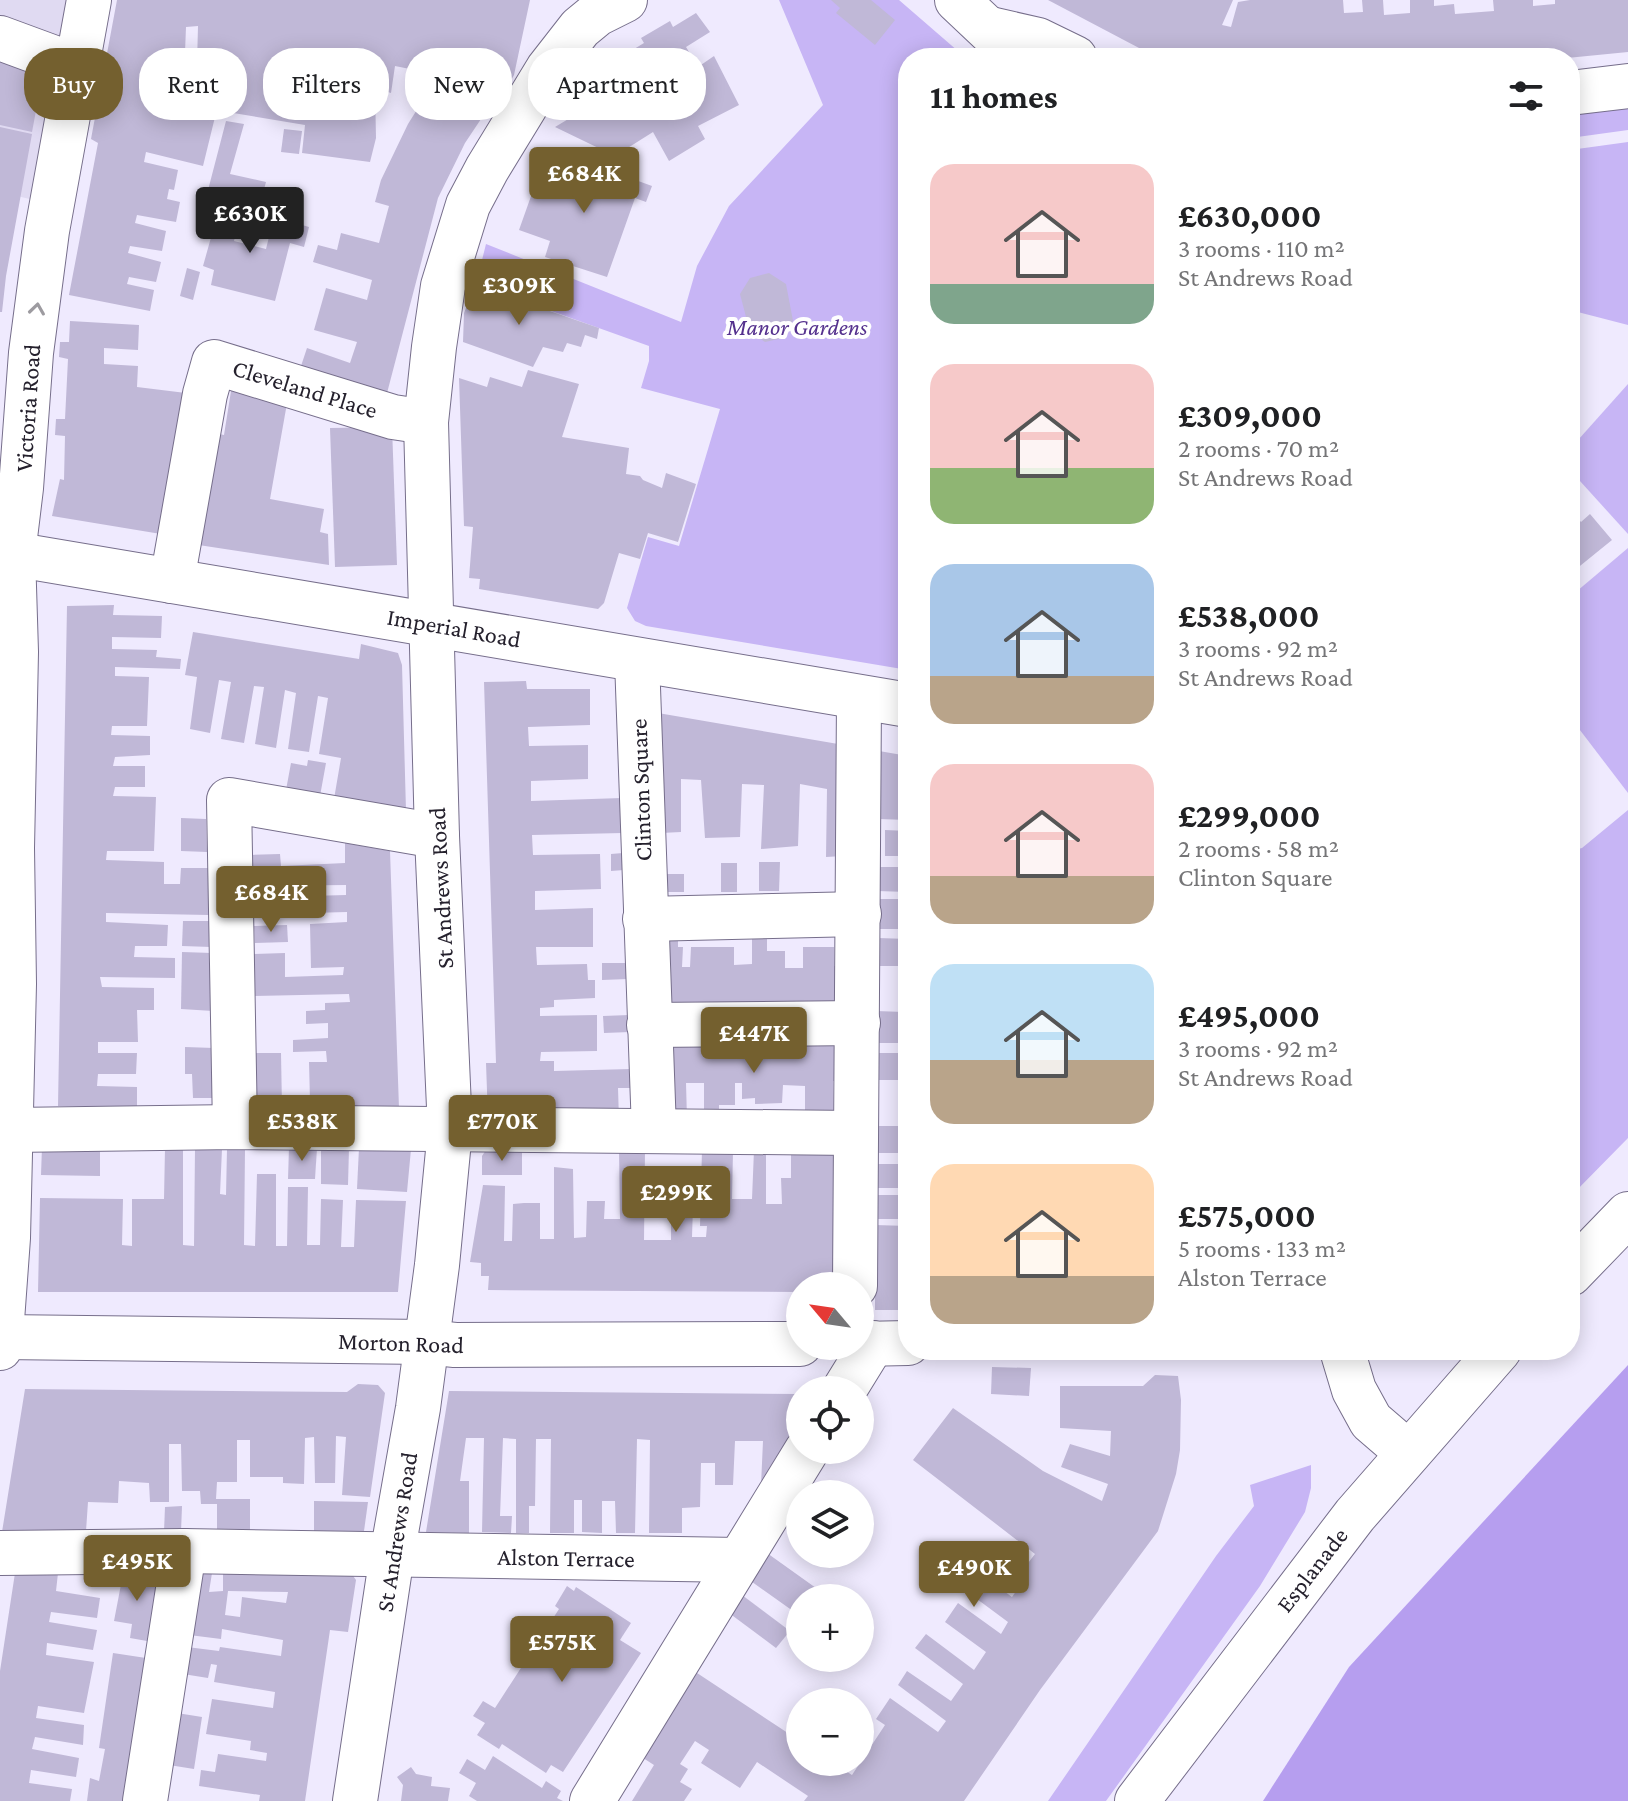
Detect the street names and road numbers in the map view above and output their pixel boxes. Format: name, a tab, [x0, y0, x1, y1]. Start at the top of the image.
street label: Victoria Road	[10, 343, 45, 473]
street label: Cleveland Place	[230, 354, 381, 423]
street label: Imperial Road	[385, 602, 523, 653]
street label: Clinton Square	[625, 718, 656, 862]
street label: St Andrews Road	[423, 806, 458, 969]
street label: Morton Road	[338, 1327, 465, 1358]
street label: St Andrews Road	[371, 1450, 423, 1614]
street label: Esplanade	[1270, 1522, 1353, 1617]
street label: Alston Terrace	[497, 1543, 635, 1572]

